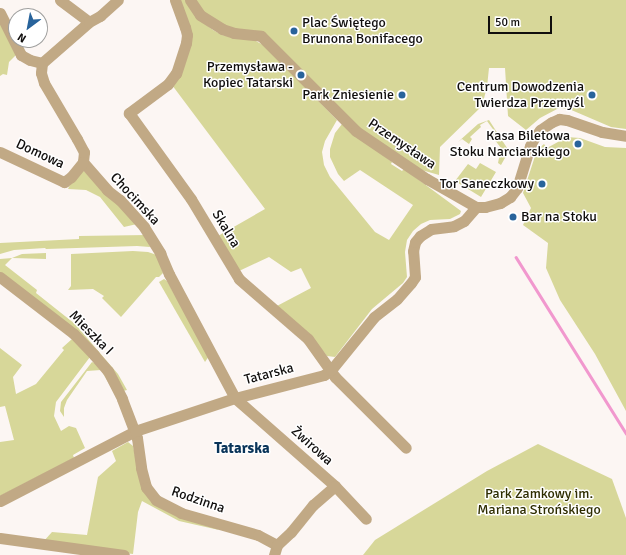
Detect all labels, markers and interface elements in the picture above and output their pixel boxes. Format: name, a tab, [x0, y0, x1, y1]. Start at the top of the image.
north arrow	[8, 8, 48, 48]
scale bar	[490, 8, 554, 34]
place label: Plac Świętego Brunona Bonifacego	[302, 15, 423, 48]
text: 50 m	[495, 15, 520, 30]
marker: Plac Świętego Brunona Bonifacego	[289, 26, 299, 36]
text: N	[15, 30, 29, 45]
place label: Przemysława - Kopiec Tatarski	[203, 59, 293, 92]
marker: Przemysława - Kopiec Tatarski	[296, 70, 306, 80]
place label: Centrum Dowodzenia Twierdza Przemyśl	[457, 79, 584, 112]
place label: Park Zniesienie	[302, 87, 394, 103]
marker: Park Zniesienie	[397, 90, 407, 100]
marker: Centrum Dowodzenia Twierdza Przemyśl	[587, 90, 597, 100]
street label: Przemysława	[365, 115, 439, 173]
place label: Kasa Biletowa Stoku Narciarskiego	[450, 128, 570, 160]
street label: Domowa	[13, 135, 67, 173]
marker: Kasa Biletowa Stoku Narciarskiego	[573, 139, 583, 149]
street label: Chocimska	[107, 169, 163, 229]
place label: Tor Saneczkowy	[440, 176, 534, 192]
marker: Tor Saneczkowy	[537, 179, 547, 189]
street label: Skalna	[208, 207, 244, 251]
place label: Bar na Stoku	[521, 209, 597, 225]
marker: Bar na Stoku	[508, 212, 518, 222]
street label: Mieszka I	[65, 307, 117, 359]
street label: Tatarska	[243, 359, 295, 389]
street label: Żwirowa	[288, 423, 336, 469]
district label: Tatarska	[214, 440, 270, 458]
street label: Rodzinna	[169, 483, 227, 517]
park label: Park Zamkowy im. Mariana Strońskiego	[477, 486, 601, 518]

